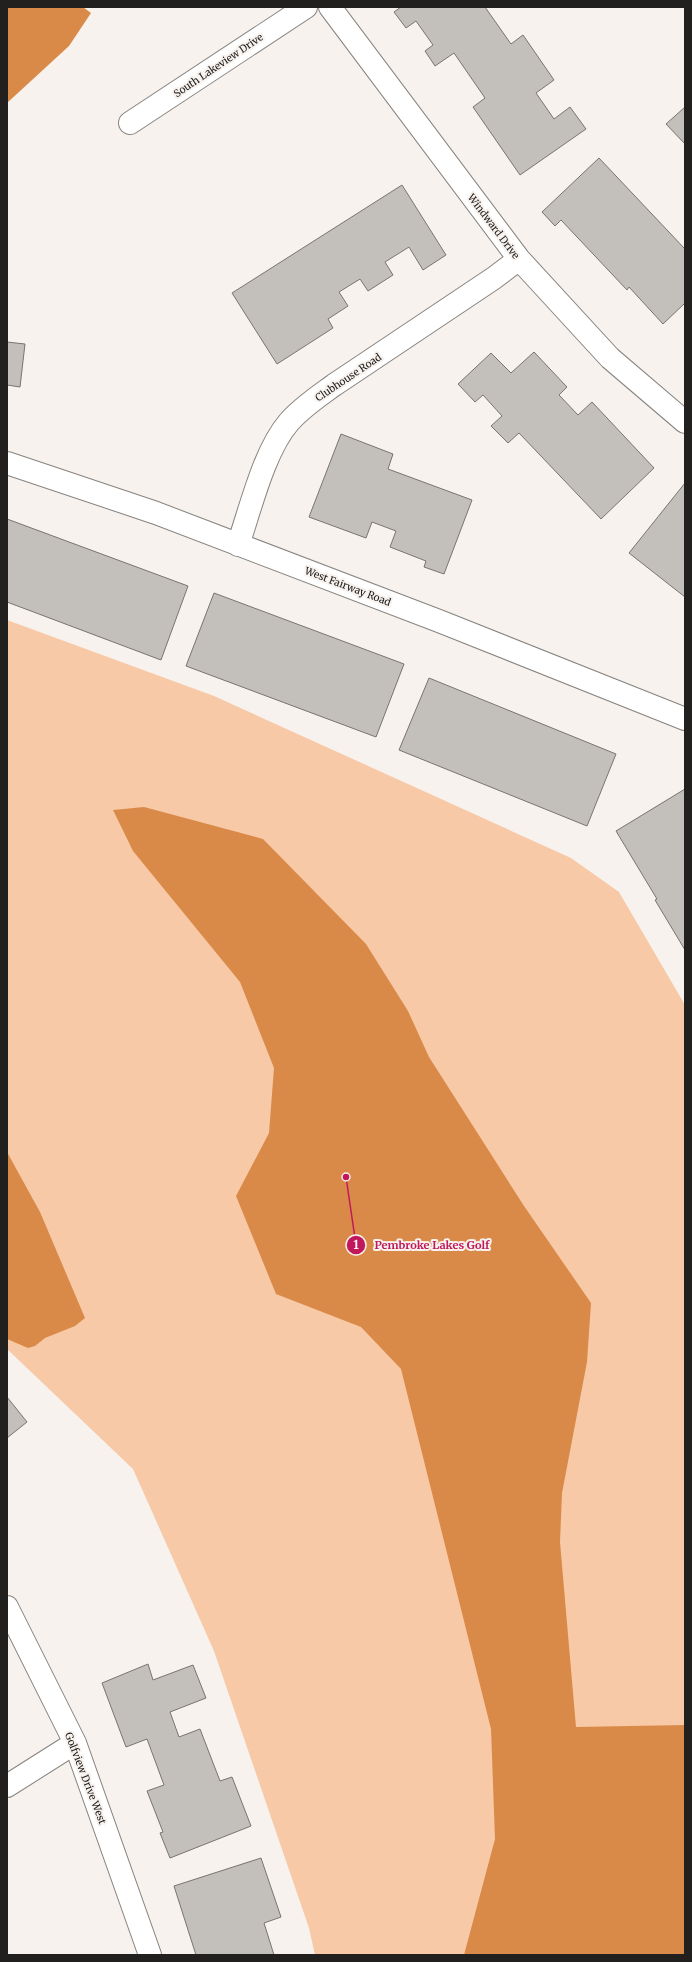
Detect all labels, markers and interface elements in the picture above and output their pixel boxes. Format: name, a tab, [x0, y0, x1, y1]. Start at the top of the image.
street label: South Lakeview Drive	[171, 31, 265, 100]
street label: Windward Drive	[464, 190, 522, 261]
street label: Clubhouse Road	[313, 351, 384, 404]
street label: West Fairway Road	[302, 564, 393, 609]
callout: Pembroke Lakes Golf	[346, 1234, 497, 1257]
text: 1	[353, 1237, 359, 1252]
text: Pembroke Lakes Golf	[374, 1238, 490, 1252]
street label: Golfview Drive West	[62, 1730, 109, 1826]

